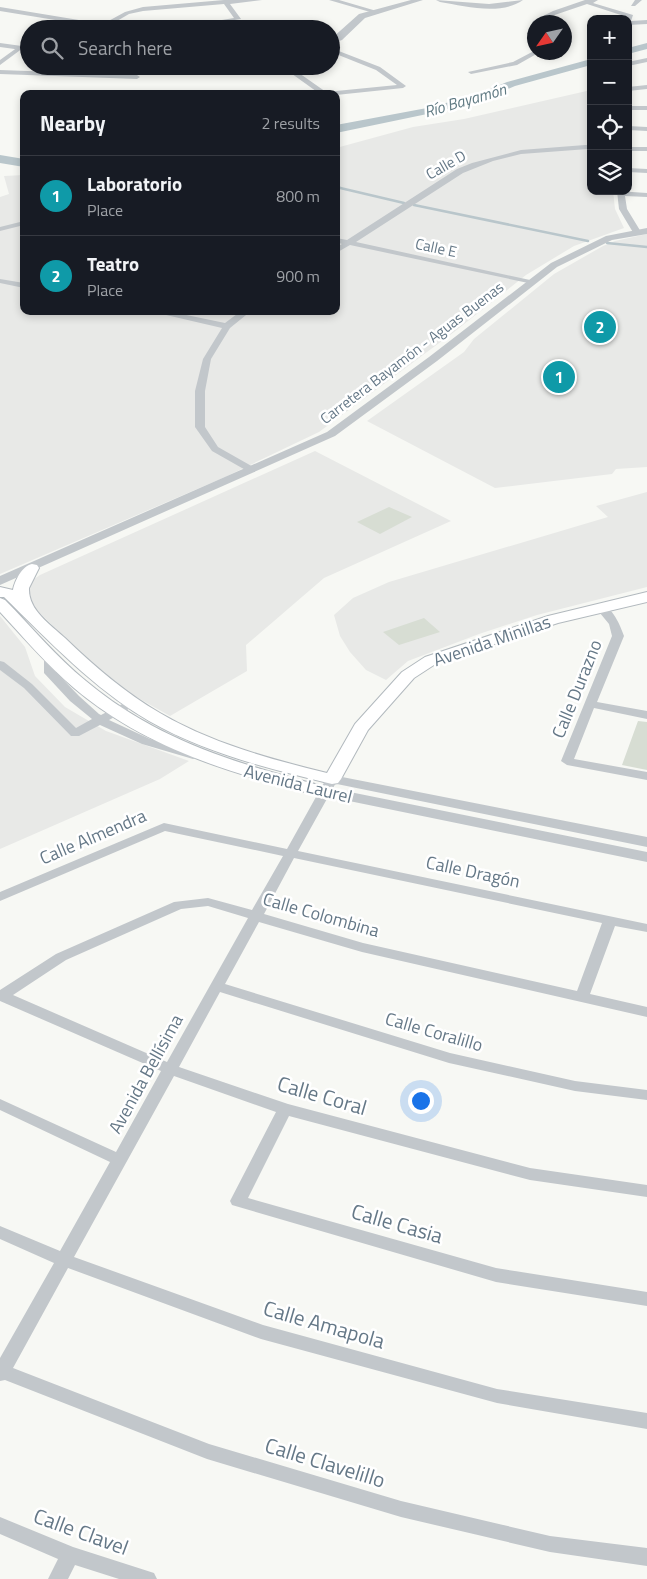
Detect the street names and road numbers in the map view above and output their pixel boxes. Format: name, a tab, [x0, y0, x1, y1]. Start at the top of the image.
street label: Calle D	[421, 144, 470, 185]
street label: Calle E	[413, 232, 459, 263]
street label: Carretera Bayamón - Aguas Buenas	[315, 276, 508, 429]
street label: Avenida Minillas	[430, 608, 554, 673]
street label: Calle Durazno	[545, 636, 609, 742]
street label: Avenida Laurel	[241, 757, 355, 810]
street label: Calle Almendra	[35, 802, 150, 871]
street label: Calle Dragón	[424, 848, 523, 895]
street label: Calle Colombina	[260, 885, 383, 944]
street label: Calle Coralillo	[382, 1005, 486, 1058]
street label: Avenida Bellísima	[102, 1009, 190, 1138]
street label: Calle Coral	[274, 1067, 371, 1123]
street label: Calle Casia	[348, 1195, 447, 1251]
street label: Calle Amapola	[260, 1291, 389, 1357]
street label: Calle Clavelillo	[261, 1429, 389, 1496]
street label: Calle Clavel	[29, 1499, 133, 1563]

